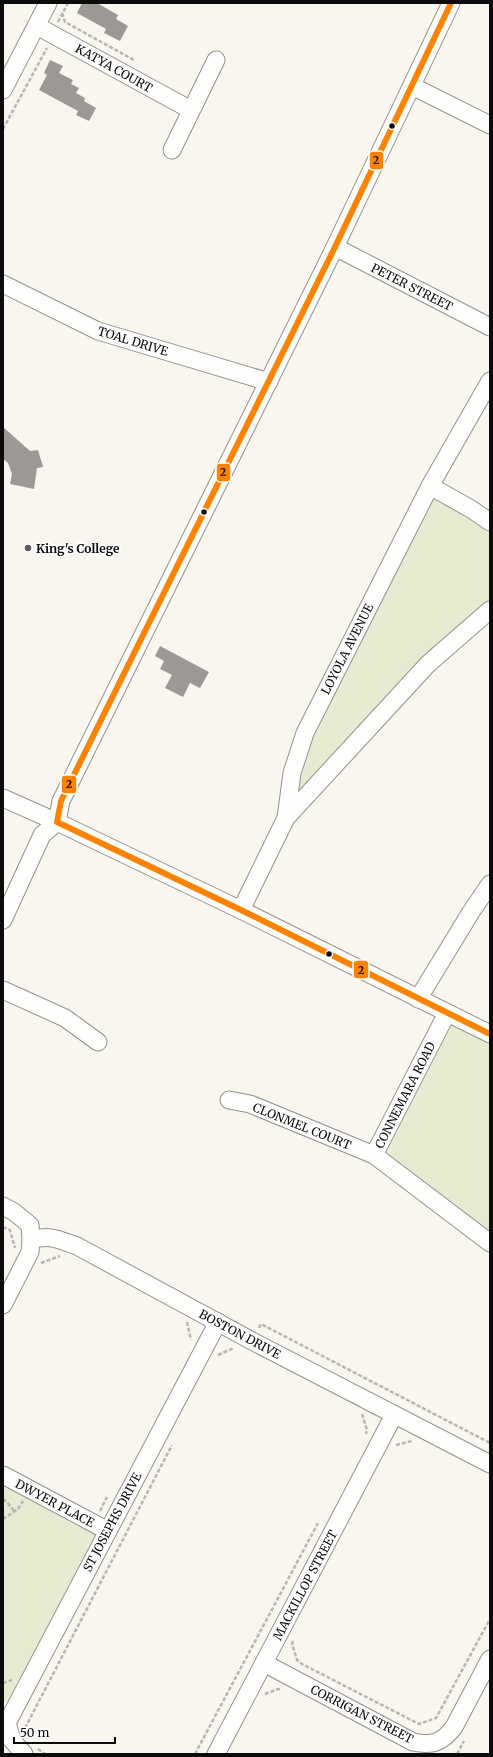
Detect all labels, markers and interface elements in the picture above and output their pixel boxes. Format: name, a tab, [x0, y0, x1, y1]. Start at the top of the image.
street label: KATYA COURT	[73, 41, 156, 96]
unlabelled marker	[387, 121, 397, 131]
line badge: 2	[369, 151, 384, 170]
text: 2	[373, 153, 380, 167]
street label: PETER STREET	[369, 260, 456, 314]
street label: TOAL DRIVE	[96, 323, 170, 359]
line badge: 2	[216, 463, 231, 482]
text: 2	[220, 465, 227, 479]
unlabelled marker	[199, 507, 209, 517]
place label: King's College	[36, 541, 120, 556]
marker: King's College	[23, 543, 33, 553]
street label: LOYOLA AVENUE	[318, 601, 377, 697]
line badge: 2	[61, 775, 77, 794]
text: 2	[66, 777, 73, 791]
unlabelled marker	[324, 949, 334, 959]
line badge: 2	[353, 960, 369, 979]
text: 2	[358, 963, 365, 977]
street label: CONNEMARA ROAD	[372, 1039, 438, 1151]
street label: CLONMEL COURT	[251, 1099, 354, 1153]
street label: BOSTON DRIVE	[197, 1306, 284, 1362]
street label: ST JOSEPHS DRIVE	[80, 1470, 145, 1574]
street label: DWYER PLACE	[13, 1476, 97, 1530]
street label: MACKILLOP STREET	[270, 1527, 341, 1643]
street label: CORRIGAN STREET	[308, 1682, 417, 1747]
scale bar	[14, 1719, 115, 1745]
text: 50 m	[20, 1725, 49, 1740]

